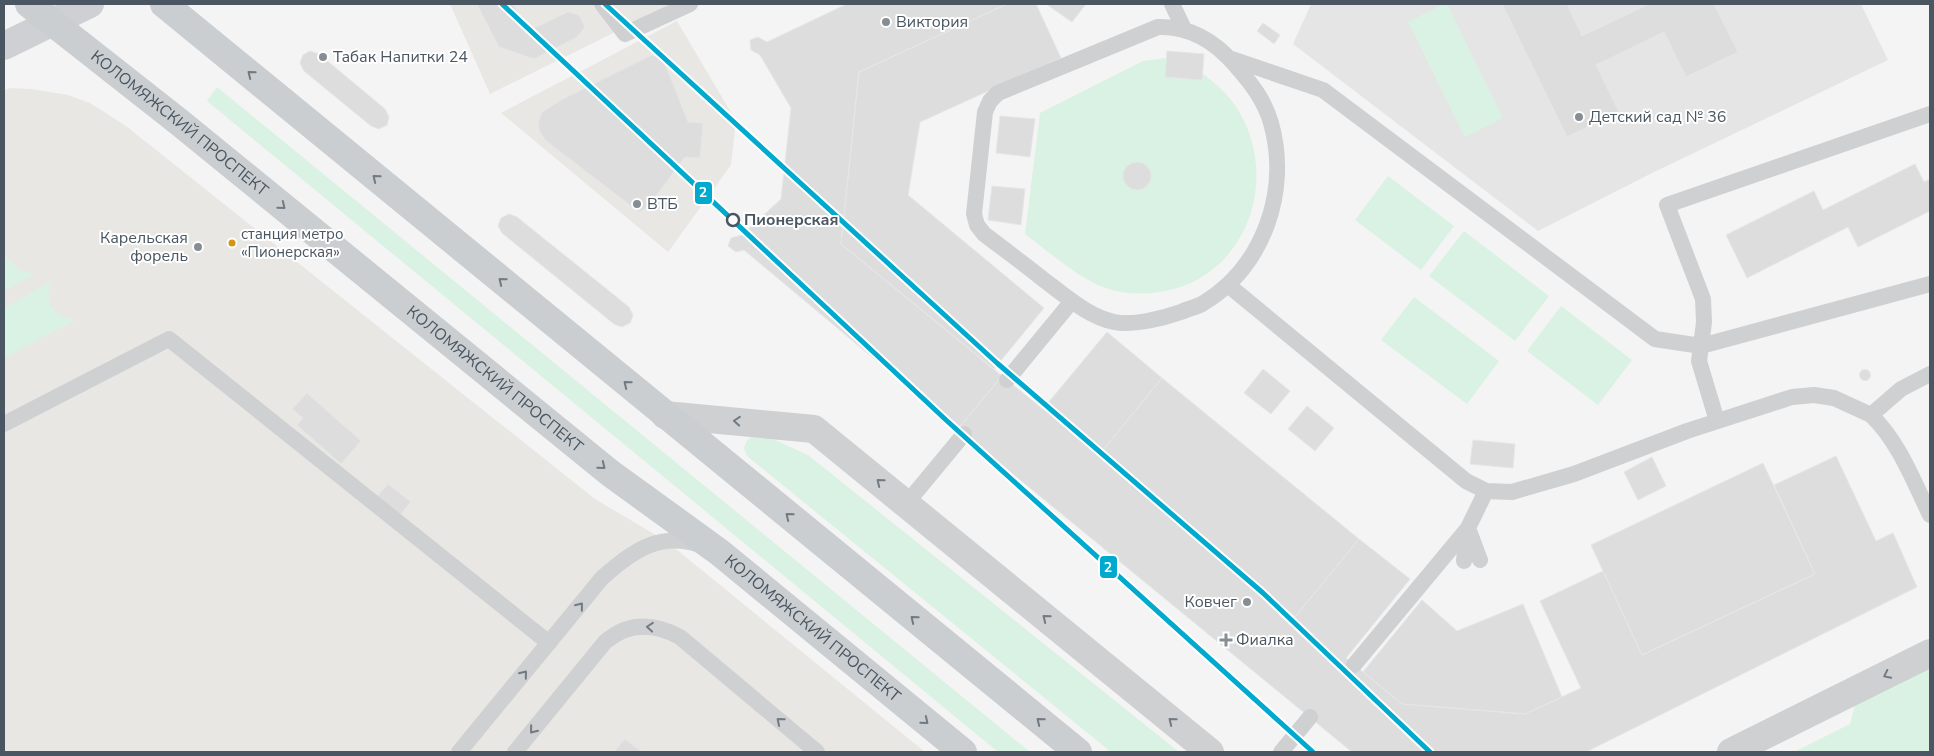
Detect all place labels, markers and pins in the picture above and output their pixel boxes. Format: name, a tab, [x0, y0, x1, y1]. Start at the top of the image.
place label: Виктория	[896, 11, 968, 33]
marker: Виктория	[880, 16, 892, 28]
place label: Табак Напитки 24	[333, 46, 468, 68]
marker: Табак Напитки 24	[317, 51, 329, 63]
place label: Детский сад № 36	[1589, 106, 1726, 128]
marker: Детский сад № 36	[1573, 111, 1585, 123]
place label: ВТБ	[647, 193, 678, 215]
marker: ВТБ	[631, 198, 643, 210]
place label: Пионерская	[744, 209, 839, 231]
marker: Пионерская	[726, 213, 740, 227]
place label: станция метро «Пионерская»	[241, 224, 343, 262]
place label: Карельская форель	[100, 227, 188, 267]
marker: станция метро «Пионерская»	[227, 238, 237, 248]
marker: Карельская форель	[192, 241, 204, 253]
place label: Ковчег	[1185, 591, 1237, 613]
marker: Ковчег	[1241, 596, 1253, 608]
place label: Фиалка	[1236, 629, 1294, 651]
marker: Фиалка	[1220, 634, 1232, 646]

